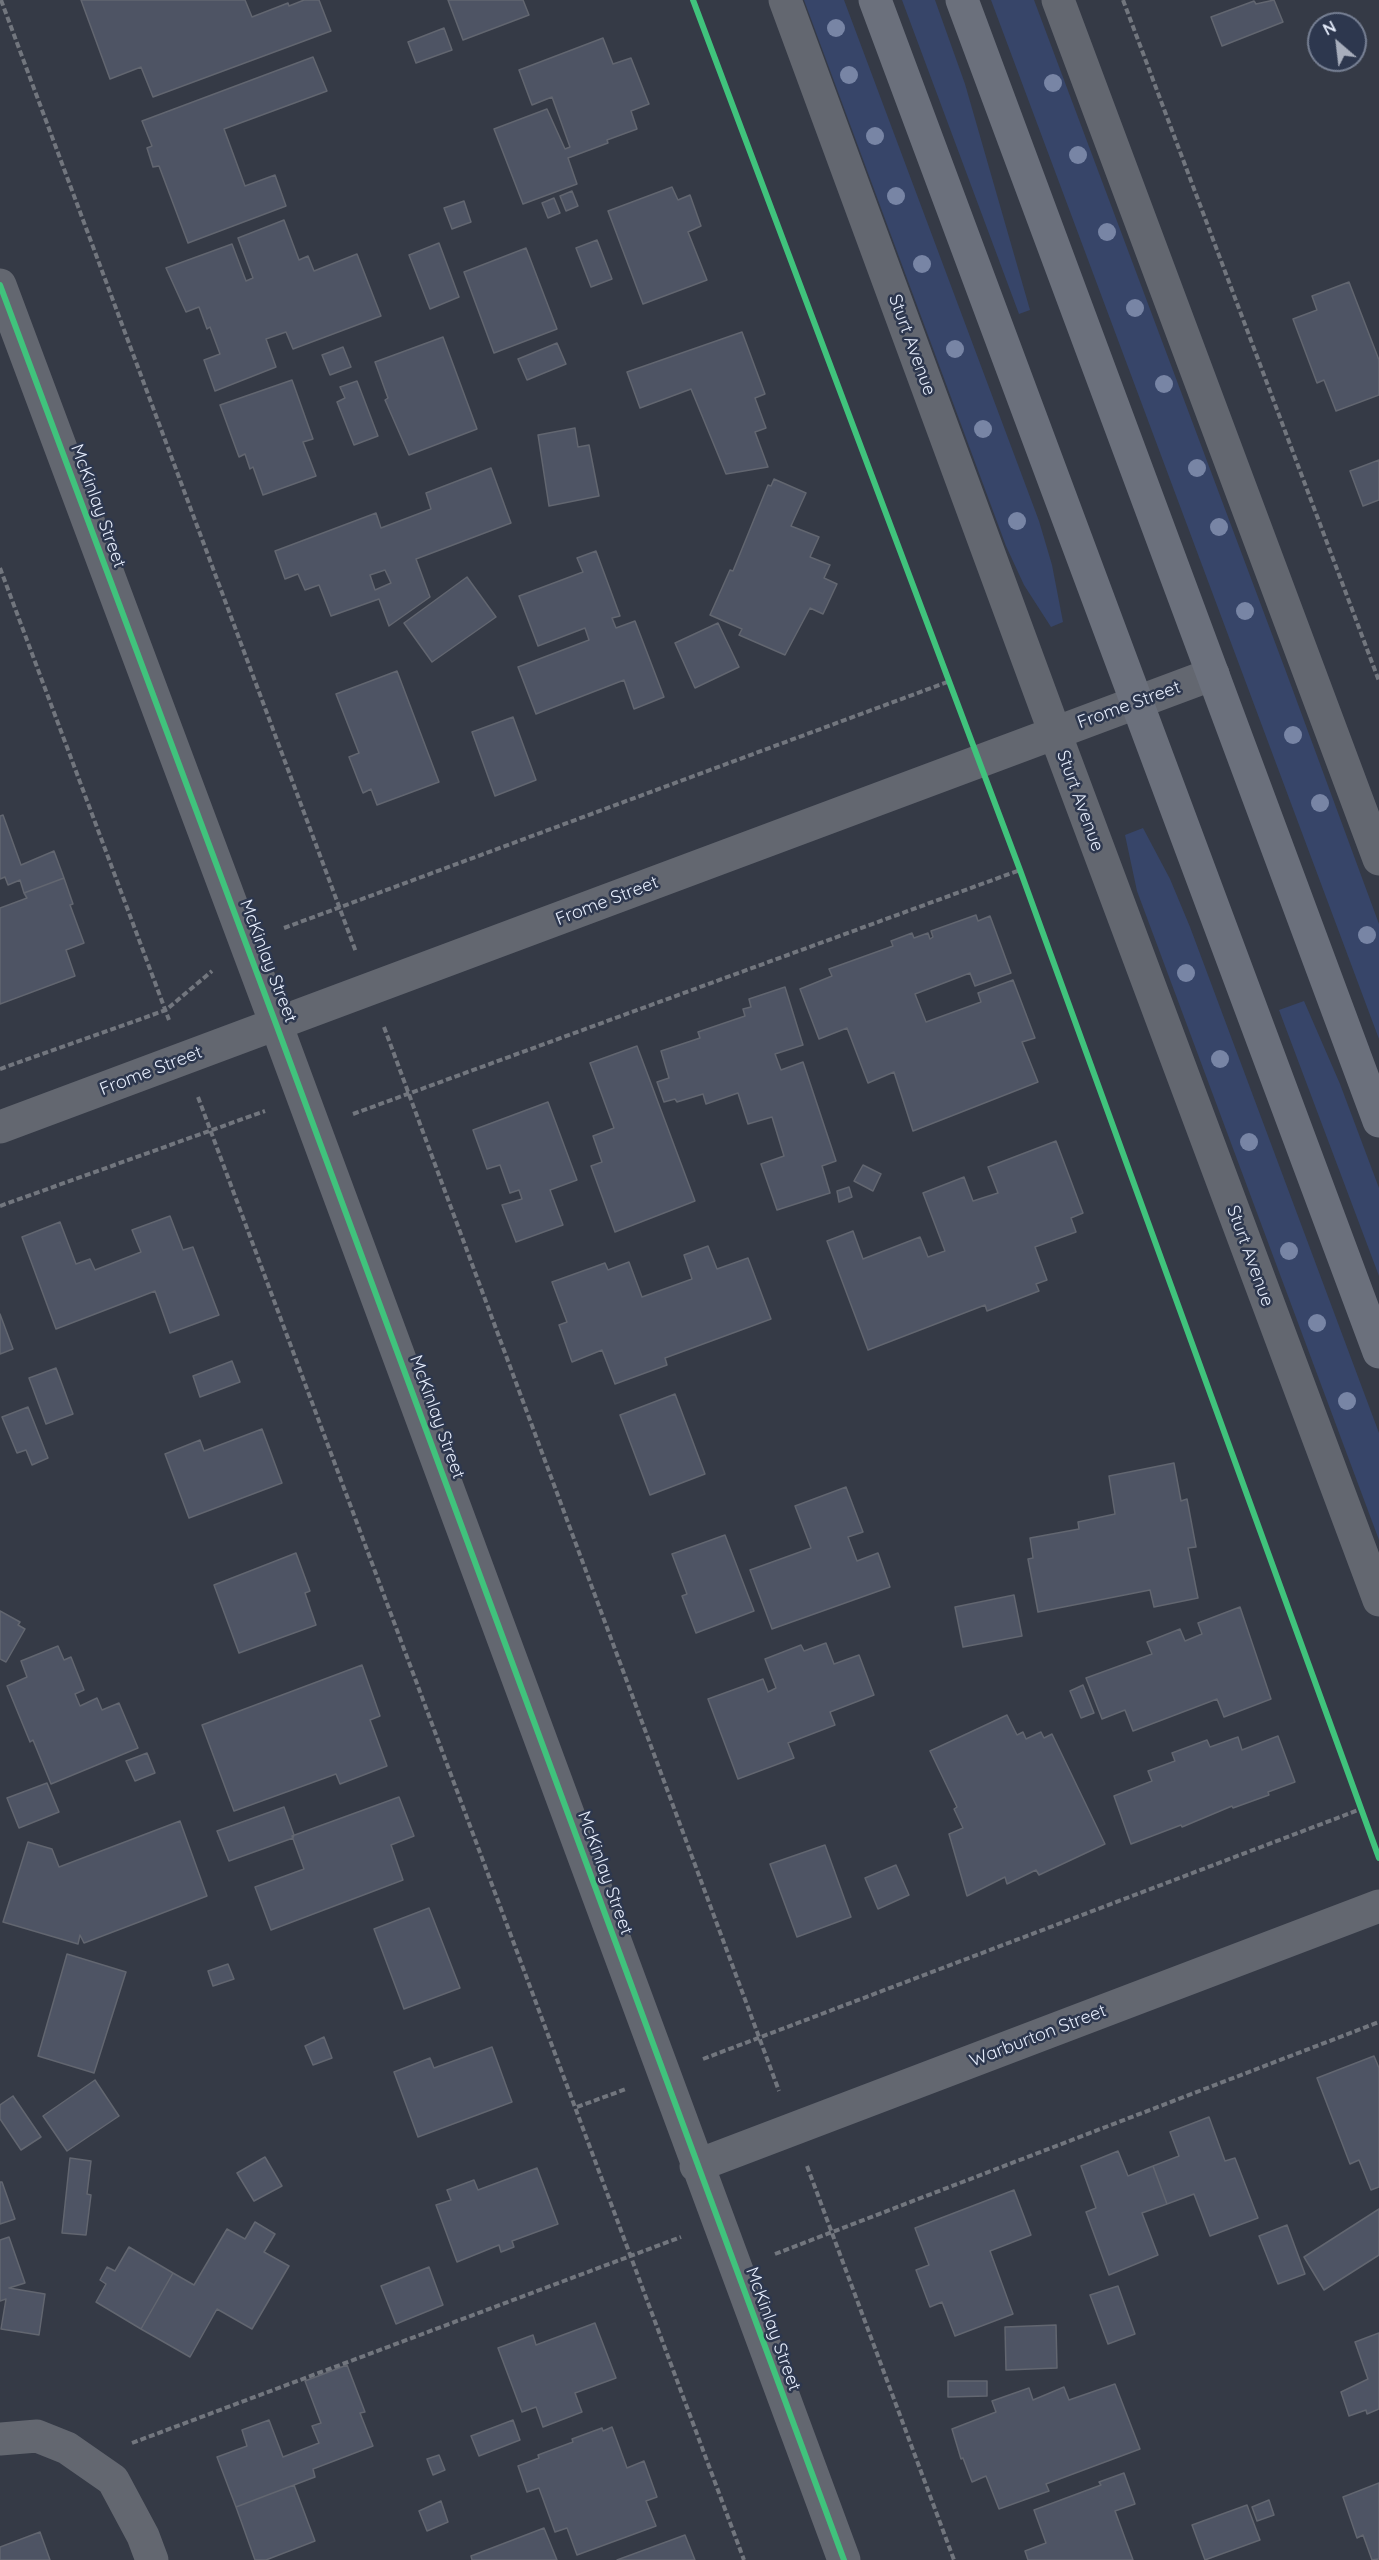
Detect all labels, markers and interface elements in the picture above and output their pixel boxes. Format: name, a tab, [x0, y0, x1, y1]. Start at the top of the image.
north arrow	[1307, 12, 1367, 72]
text: N	[1320, 16, 1339, 39]
street label: Sturt Avenue	[884, 292, 940, 398]
street label: McKinlay Street	[66, 441, 130, 571]
street label: Frome Street	[1075, 676, 1183, 734]
street label: Sturt Avenue	[1052, 748, 1108, 854]
street label: Frome Street	[553, 872, 661, 930]
street label: McKinlay Street	[235, 896, 301, 1026]
street label: Frome Street	[97, 1042, 205, 1100]
street label: Sturt Avenue	[1222, 1203, 1278, 1309]
street label: McKinlay Street	[405, 1352, 469, 1482]
street label: McKinlay Street	[573, 1808, 637, 1938]
street label: Warburton Street	[967, 2000, 1109, 2072]
street label: McKinlay Street	[741, 2264, 805, 2394]

